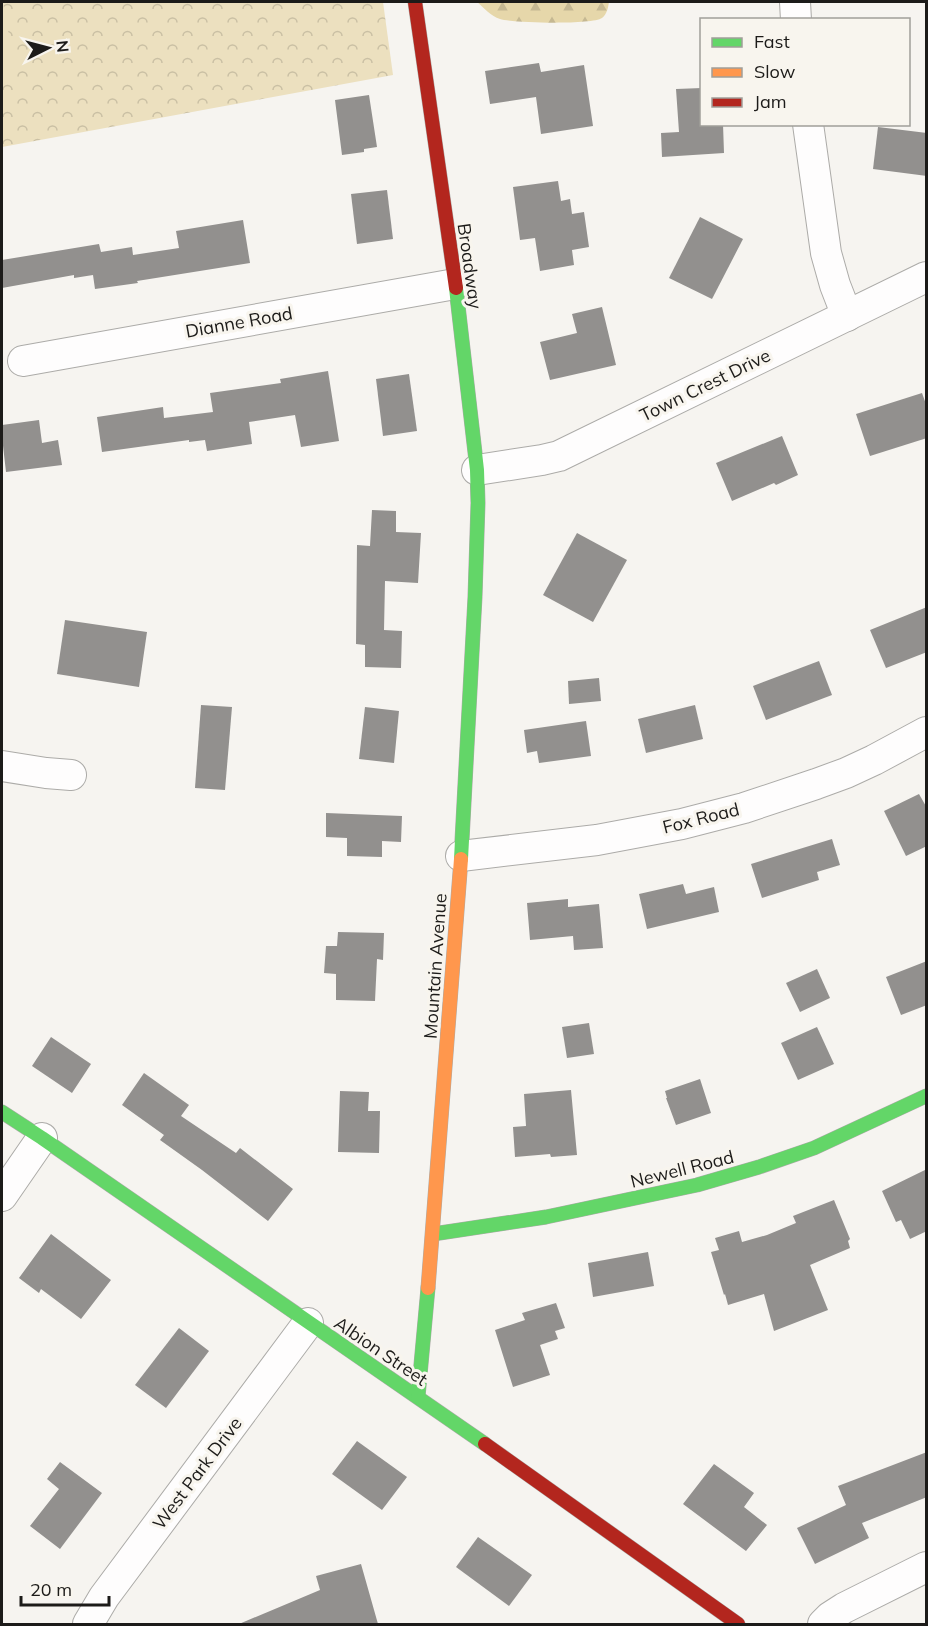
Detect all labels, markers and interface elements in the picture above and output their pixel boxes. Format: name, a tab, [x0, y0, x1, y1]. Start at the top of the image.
north arrow	[18, 18, 78, 78]
legend	[700, 18, 910, 126]
text: Fast	[754, 30, 790, 53]
text: N	[52, 39, 73, 53]
text: Slow	[754, 60, 796, 83]
text: Jam	[754, 90, 787, 113]
street label: Broadway	[453, 222, 487, 311]
street label: Dianne Road	[184, 301, 294, 343]
street label: Town Crest Drive	[636, 343, 774, 427]
street label: Fox Road	[660, 797, 742, 839]
street label: Mountain Avenue	[418, 892, 452, 1040]
street label: Newell Road	[628, 1145, 736, 1193]
street label: Albion Street	[330, 1311, 432, 1391]
street label: West Park Drive	[147, 1412, 247, 1534]
scale bar	[21, 1569, 110, 1607]
text: 20 m	[30, 1578, 72, 1601]

